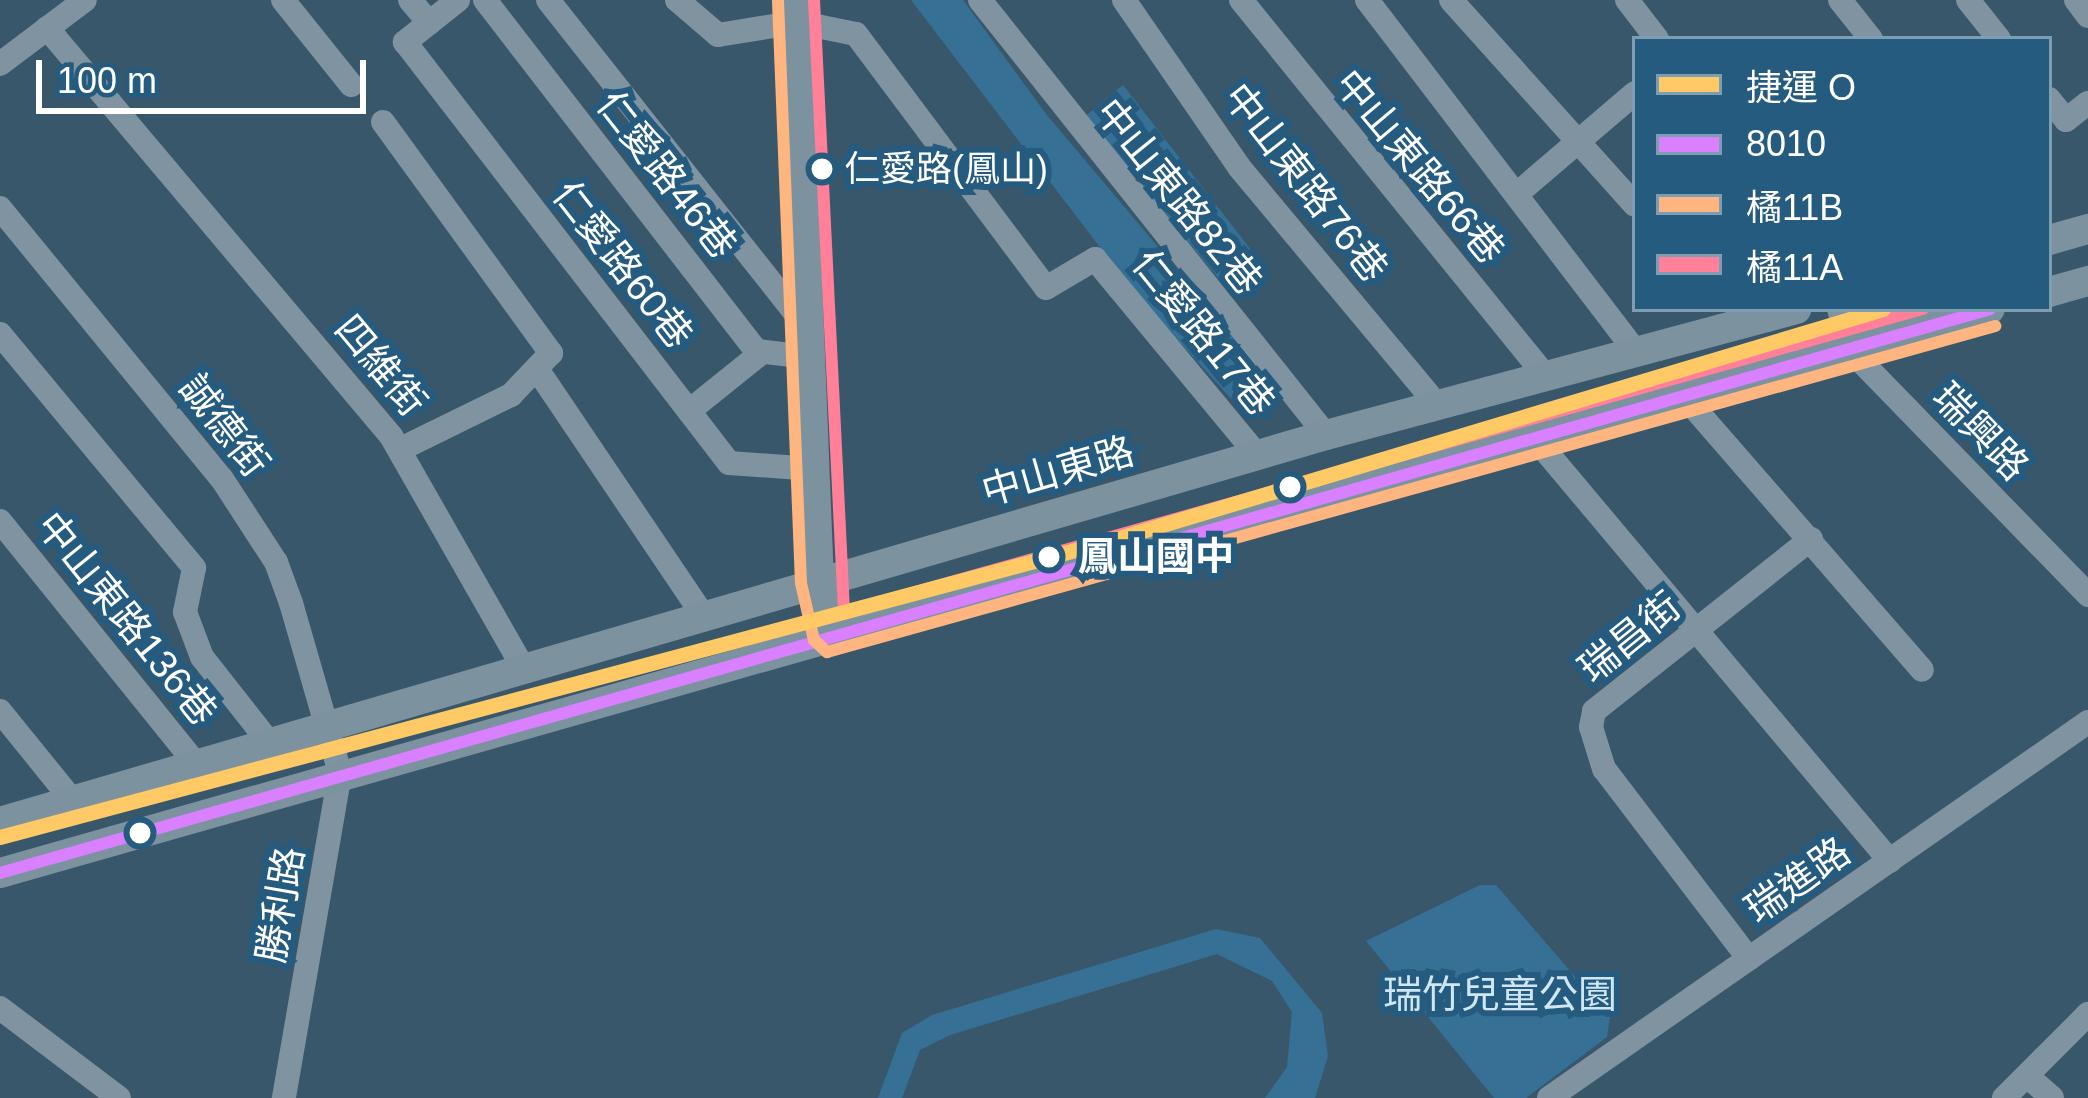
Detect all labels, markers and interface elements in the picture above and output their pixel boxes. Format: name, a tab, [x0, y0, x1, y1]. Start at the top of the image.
scale bar	[42, 36, 372, 110]
legend	[1632, 36, 2052, 312]
text: 100 m	[57, 60, 157, 101]
street label: 中山東路66巷	[1324, 61, 1514, 273]
text: 捷運 O	[1746, 67, 1856, 108]
street label: 中山東路76巷	[1213, 75, 1397, 291]
street label: 仁愛路46巷	[586, 82, 746, 268]
street label: 中山東路82巷	[1085, 90, 1271, 304]
text: 8010	[1746, 123, 1826, 164]
place label: 仁愛路(鳳山)	[844, 147, 1048, 191]
marker: 仁愛路(鳳山)	[811, 158, 833, 180]
street label: 仁愛路60巷	[542, 172, 702, 358]
text: 橘11B	[1746, 187, 1843, 228]
street label: 仁愛路17巷	[1122, 241, 1284, 425]
text: 橘11A	[1746, 247, 1843, 288]
street label: 四維街	[324, 306, 436, 426]
street label: 誠德街	[170, 365, 278, 487]
street label: 瑞興路	[1923, 374, 2037, 490]
street label: 中山東路	[977, 428, 1139, 516]
unlabelled marker	[1279, 476, 1301, 498]
street label: 中山東路136巷	[26, 503, 226, 735]
place label: 鳳山國中	[1078, 534, 1234, 580]
marker: 鳳山國中	[1032, 540, 1066, 574]
street label: 瑞昌街	[1570, 583, 1690, 693]
unlabelled marker	[129, 822, 151, 844]
street label: 瑞進路	[1737, 828, 1859, 934]
street label: 勝利路	[248, 843, 314, 967]
park label: 瑞竹兒童公園	[1383, 972, 1617, 1018]

